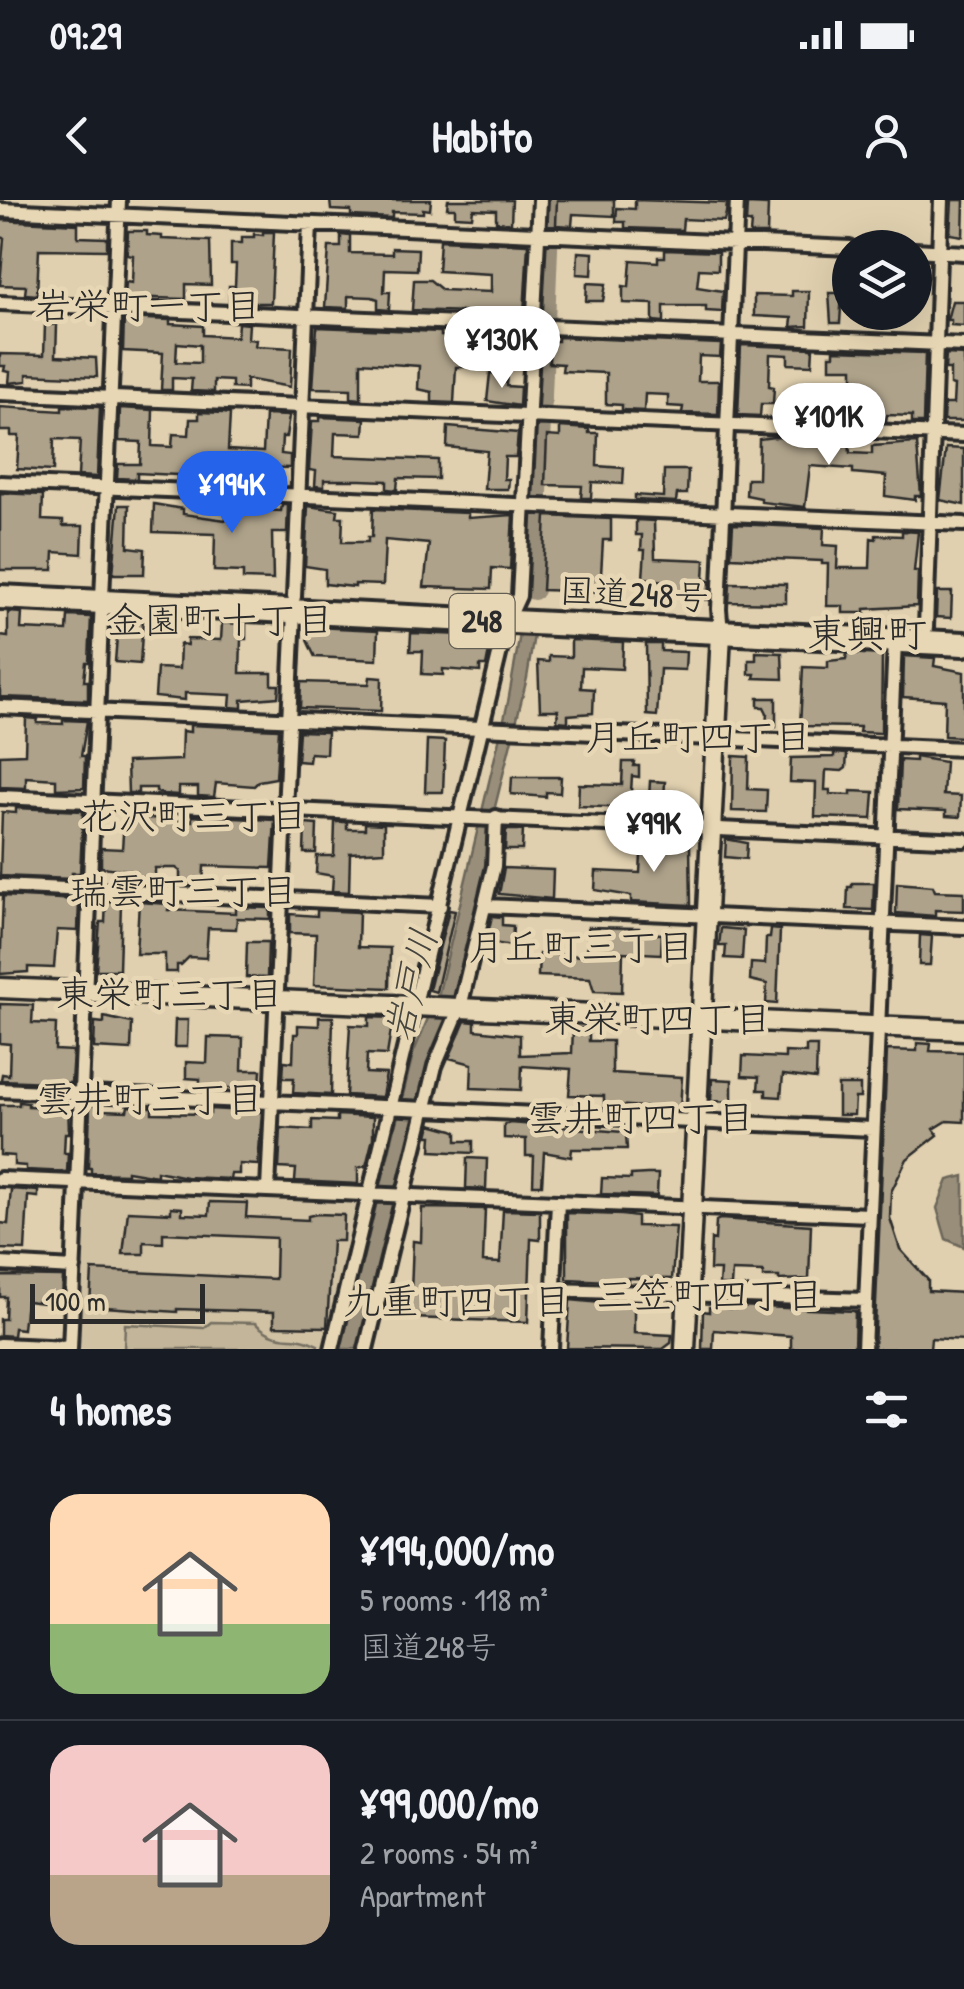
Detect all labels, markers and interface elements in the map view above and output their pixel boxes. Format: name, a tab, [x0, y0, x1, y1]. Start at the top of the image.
text: 09:29	[50, 9, 122, 61]
text: Habito	[432, 105, 532, 166]
icon: back	[50, 108, 105, 163]
icon: person	[859, 108, 914, 163]
map controls	[832, 230, 932, 330]
button: layers	[832, 230, 932, 330]
district label: 岩栄町一丁目	[34, 279, 262, 331]
pin: ¥130K	[432, 306, 572, 391]
text: ¥130K	[466, 317, 538, 360]
pin: ¥101K	[759, 383, 899, 468]
text: ¥101K	[794, 394, 864, 437]
pin: ¥194K	[162, 451, 302, 536]
text: ¥194K	[199, 462, 265, 505]
street label: 国道248号	[558, 566, 710, 621]
district label: 金園町十丁目	[106, 593, 334, 645]
road number: 248	[450, 594, 514, 648]
district label: 東興町	[807, 605, 927, 659]
district label: 月丘町四丁目	[584, 710, 812, 762]
district label: 花沢町三丁目	[80, 789, 308, 841]
pin: ¥99K	[595, 790, 713, 875]
text: ¥99K	[626, 801, 682, 844]
district label: 瑞雲町三丁目	[70, 864, 298, 916]
district label: 月丘町三丁目	[467, 920, 695, 972]
water label: 岩戸川	[371, 923, 449, 1046]
district label: 東栄町三丁目	[56, 967, 284, 1019]
district label: 東栄町四丁目	[544, 992, 772, 1044]
district label: 雲井町三丁目	[36, 1072, 264, 1124]
district label: 雲井町四丁目	[527, 1091, 755, 1143]
district label: 三笠町四丁目	[596, 1268, 824, 1320]
district label: 九重町四丁目	[343, 1274, 571, 1326]
scale bar	[30, 1279, 205, 1324]
text: 100 m	[45, 1282, 106, 1320]
text: 4 homes	[50, 1381, 171, 1438]
icon: filters	[859, 1382, 914, 1437]
text: ¥194,000/mo	[360, 1521, 554, 1578]
icon: home	[130, 1534, 250, 1654]
text: 5 rooms · 118 m²	[360, 1578, 548, 1621]
text: 国道248号	[360, 1625, 497, 1668]
text: ¥99,000/mo	[360, 1774, 539, 1831]
icon: home	[130, 1785, 250, 1905]
text: 2 rooms · 54 m²	[360, 1831, 538, 1874]
text: Apartment	[360, 1874, 485, 1917]

